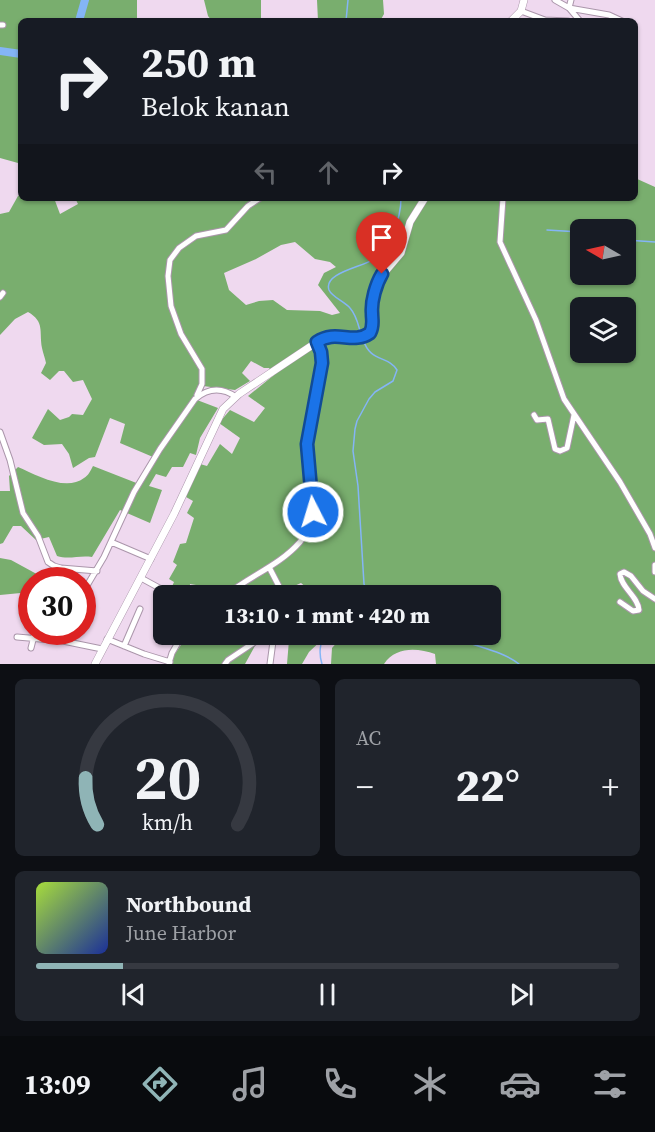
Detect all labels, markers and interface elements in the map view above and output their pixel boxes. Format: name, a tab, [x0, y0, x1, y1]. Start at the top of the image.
text: 250 m	[141, 33, 256, 91]
icon: right	[42, 42, 120, 120]
text: Belok kanan	[141, 88, 290, 125]
icon: left	[249, 156, 282, 189]
icon: ahead	[312, 156, 345, 189]
icon: right	[375, 156, 408, 189]
pin	[356, 212, 407, 274]
north arrow	[570, 219, 636, 285]
map controls	[570, 219, 636, 363]
icon: arrive	[365, 221, 398, 254]
button: layers	[570, 297, 636, 363]
position arrow	[281, 480, 345, 544]
speed limit sign: 30	[18, 567, 96, 645]
text: 13:10 · 1 mnt · 420 m	[224, 600, 430, 630]
text: AC	[356, 724, 381, 752]
text: 20	[134, 734, 201, 820]
text: 22°	[455, 754, 520, 816]
text: −	[356, 764, 374, 809]
text: +	[601, 764, 619, 809]
text: km/h	[142, 808, 193, 837]
text: Northbound	[126, 889, 251, 919]
text: June Harbor	[126, 919, 236, 947]
icon: previous	[117, 978, 150, 1011]
icon: pause	[311, 978, 344, 1011]
icon: next	[505, 978, 538, 1011]
icon: directions	[139, 1063, 181, 1105]
icon: music	[229, 1063, 271, 1105]
icon: phone	[319, 1063, 361, 1105]
icon: climate	[409, 1063, 451, 1105]
icon: car	[499, 1063, 541, 1105]
icon: filters	[589, 1063, 631, 1105]
text: 13:09	[24, 1066, 91, 1103]

